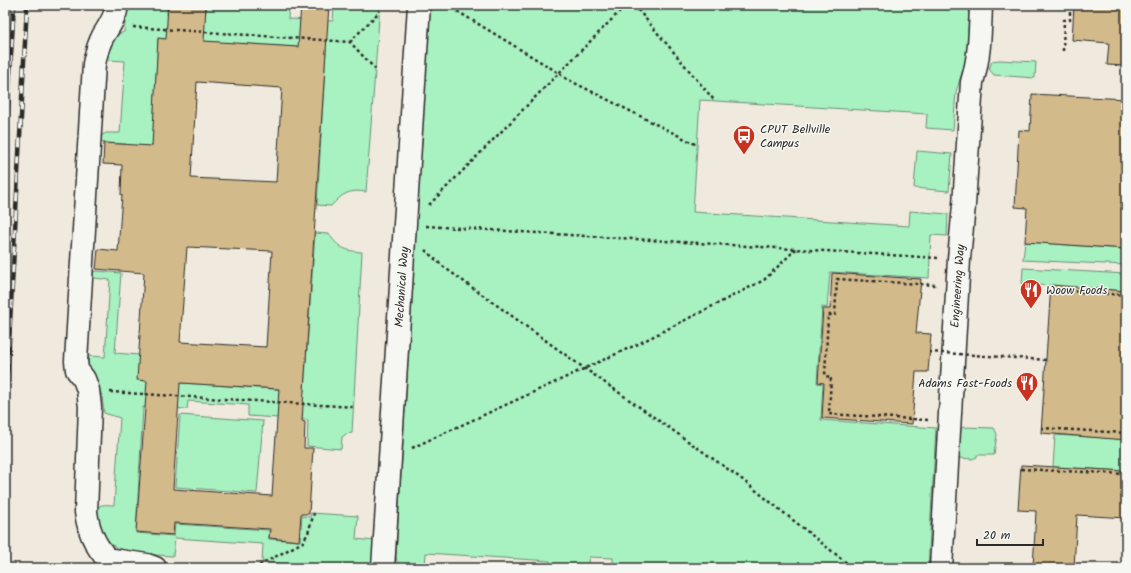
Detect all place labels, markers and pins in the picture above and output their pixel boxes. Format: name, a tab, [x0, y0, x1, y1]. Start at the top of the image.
place label: CPUT Bellville Campus	[760, 120, 831, 153]
bus stop icon: CPUT Bellville Campus	[731, 123, 757, 156]
restaurant icon: Woow Foods	[1018, 277, 1044, 310]
place label: Woow Foods	[1046, 281, 1107, 300]
restaurant icon: Adams Fast-Foods	[1014, 370, 1040, 403]
place label: Adams Fast-Foods	[918, 374, 1012, 393]

